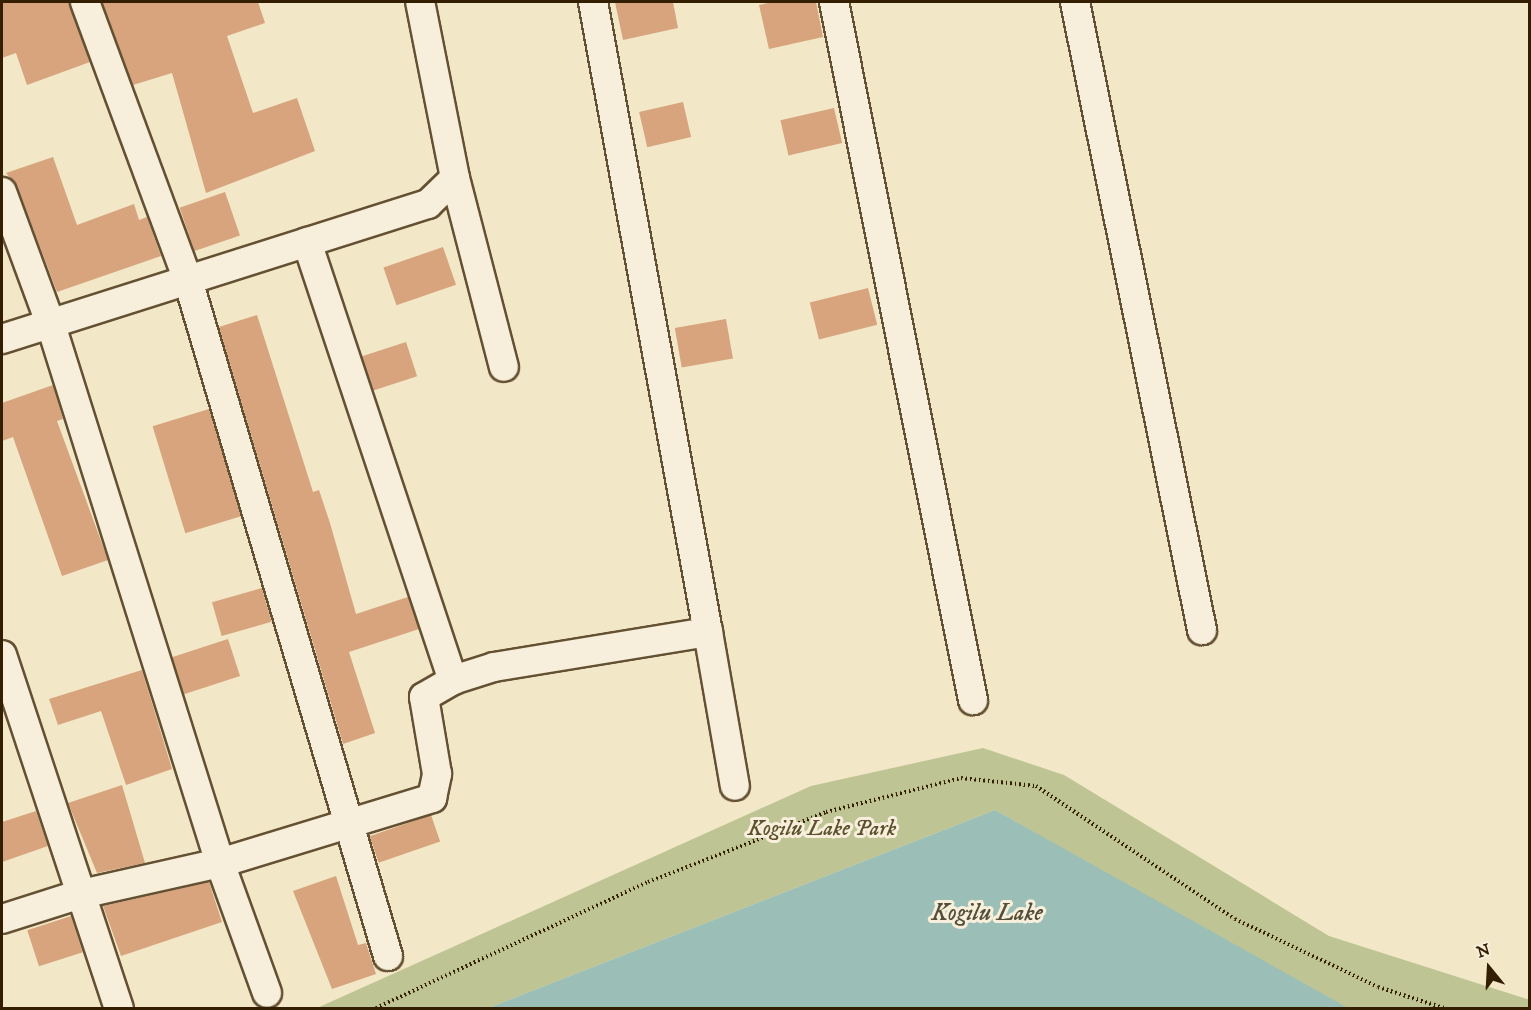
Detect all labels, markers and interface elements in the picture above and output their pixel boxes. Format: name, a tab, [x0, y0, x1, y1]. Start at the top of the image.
park label: Kogilu Lake Park	[748, 816, 896, 842]
water label: Kogilu Lake	[931, 900, 1043, 928]
north arrow	[1459, 938, 1519, 998]
text: N	[1474, 939, 1493, 962]

